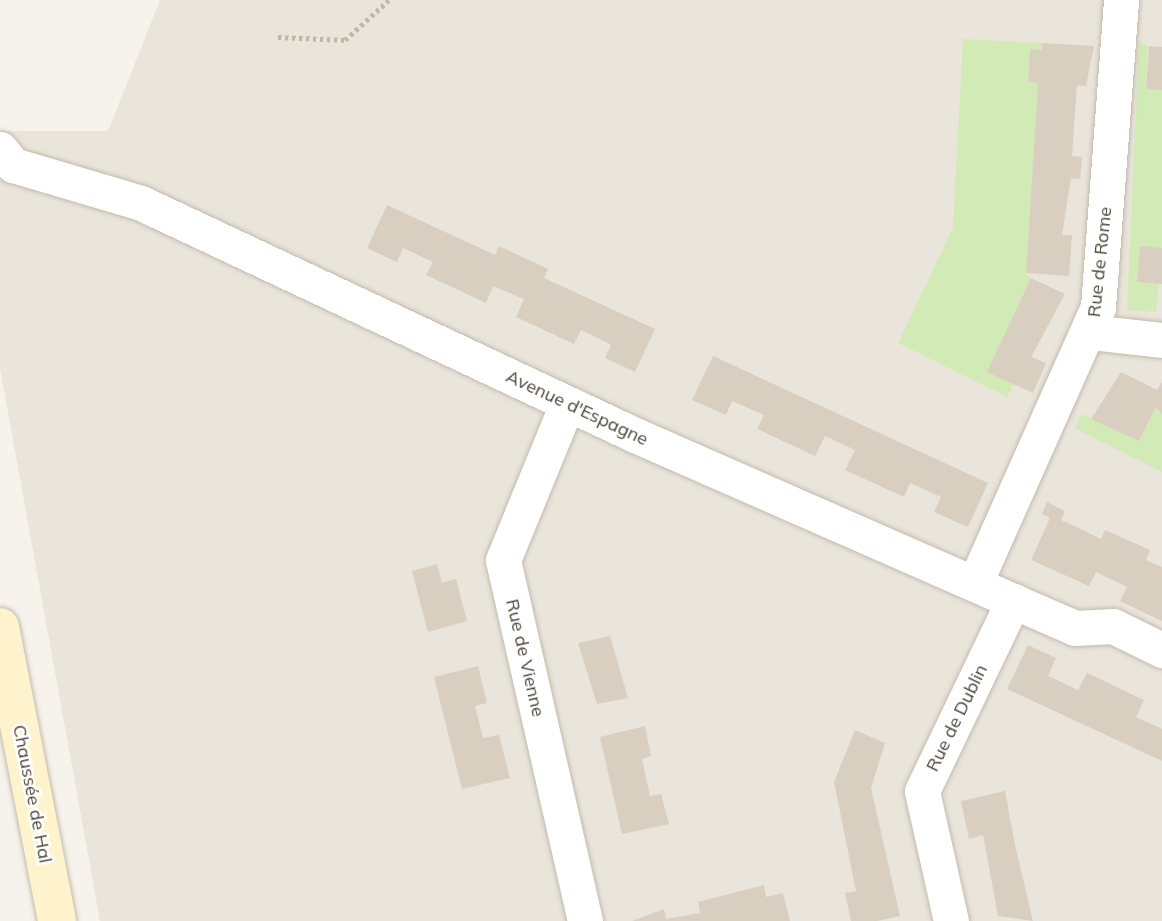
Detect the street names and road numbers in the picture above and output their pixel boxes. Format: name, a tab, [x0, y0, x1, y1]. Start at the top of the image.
street label: Rue de Rome	[1083, 206, 1117, 318]
street label: Avenue d'Espagne	[502, 366, 652, 450]
street label: Rue de Vienne	[501, 597, 549, 719]
street label: Rue de Dublin	[922, 661, 992, 775]
street label: Chaussée de Hal	[8, 723, 56, 865]

